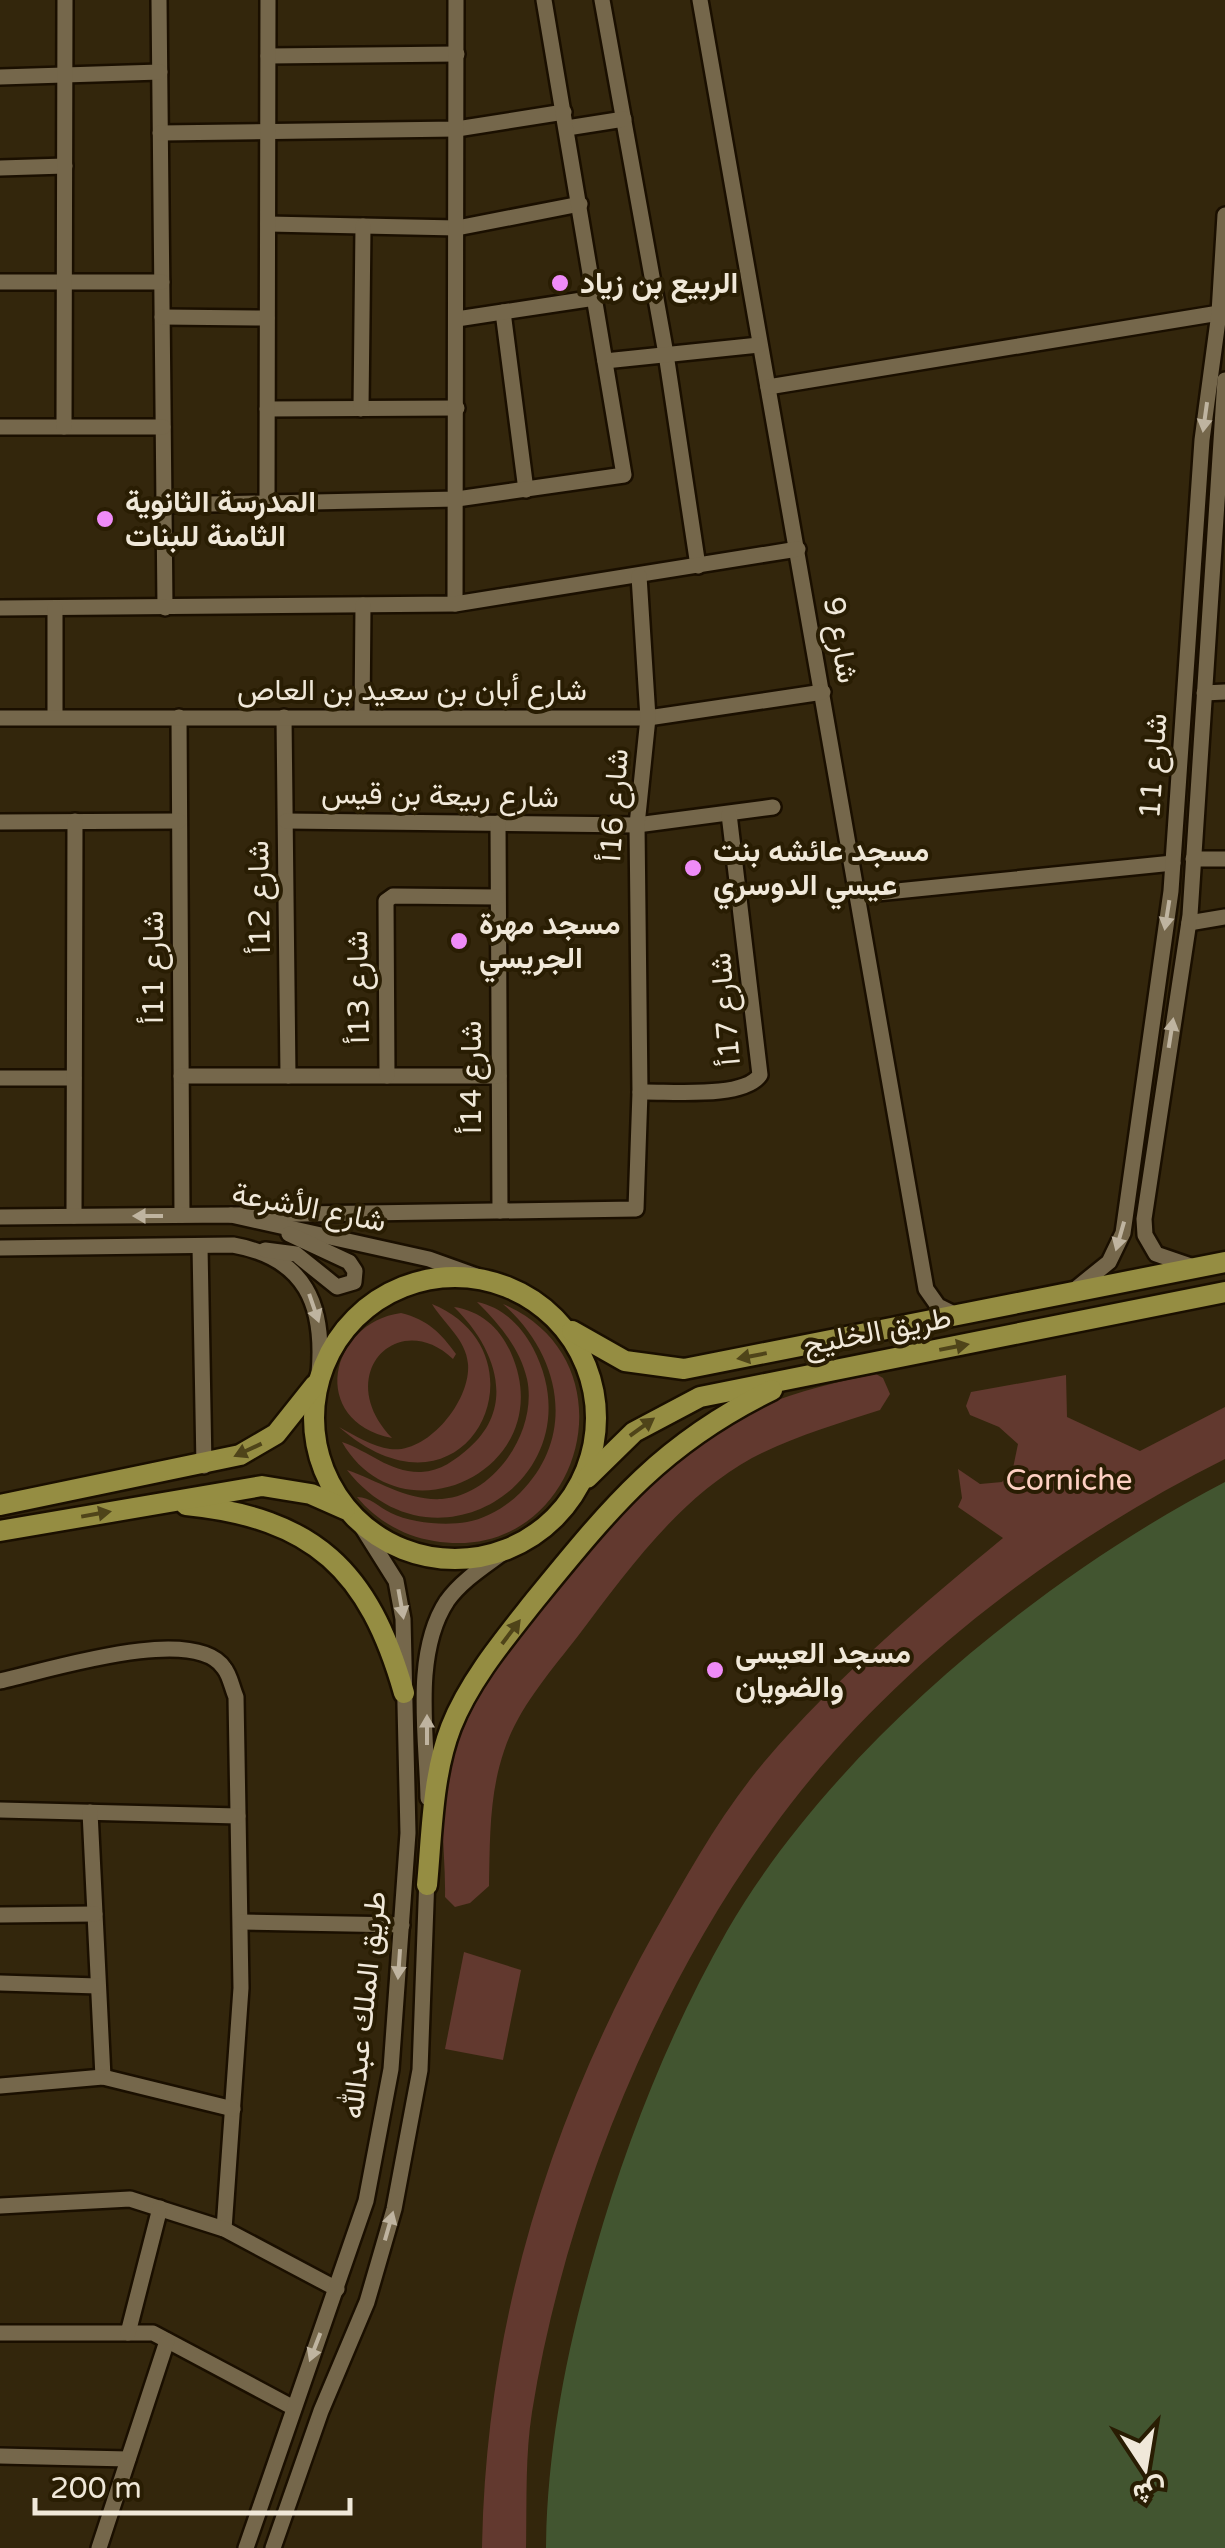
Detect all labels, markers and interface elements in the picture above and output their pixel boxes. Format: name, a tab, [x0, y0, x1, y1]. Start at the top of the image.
place label: الربيع بن زياد	[580, 265, 738, 303]
marker: الربيع بن زياد	[549, 272, 571, 294]
one-way arrow	[1196, 401, 1212, 433]
place label: المدرسة الثانوية الثامنة للبنات	[125, 484, 316, 555]
marker: المدرسة الثانوية الثامنة للبنات	[94, 508, 116, 530]
street label: شارع 9	[814, 594, 866, 686]
street label: شارع أبان بن سعيد بن العاص	[237, 672, 587, 710]
street label: شارع 11	[1131, 712, 1177, 820]
street label: شارع 16أ	[592, 747, 638, 863]
street label: شارع ربيعة بن قيس	[321, 775, 559, 817]
place label: مسجد عائشه بنت عيسي الدوسري	[713, 833, 929, 910]
street label: شارع 12أ	[240, 840, 280, 954]
marker: مسجد عائشه بنت عيسي الدوسري	[682, 857, 704, 879]
one-way arrow	[1159, 900, 1174, 931]
place label: مسجد مهرة الجريسي	[479, 906, 620, 983]
street label: شارع 11أ	[135, 911, 173, 1023]
street label: شارع 13أ	[339, 930, 379, 1044]
marker: مسجد مهرة الجريسي	[448, 930, 470, 952]
street label: شارع 17أ	[702, 951, 750, 1067]
one-way arrow	[1164, 1017, 1180, 1049]
street label: شارع 14أ	[453, 1021, 491, 1133]
street label: شارع الأشرعة	[228, 1174, 389, 1242]
one-way arrow	[131, 1208, 163, 1224]
one-way arrow	[1112, 1222, 1127, 1252]
one-way arrow	[307, 1293, 322, 1323]
street label: طريق الخليج	[800, 1299, 955, 1365]
one-way arrow	[939, 1338, 970, 1354]
one-way arrow	[736, 1348, 767, 1364]
one-way arrow	[629, 1417, 655, 1437]
one-way arrow	[233, 1442, 262, 1459]
park label: Corniche	[1005, 1462, 1133, 1499]
one-way arrow	[81, 1506, 112, 1521]
one-way arrow	[393, 1589, 409, 1621]
one-way arrow	[500, 1619, 520, 1645]
place label: مسجد العيسى والضويان	[735, 1635, 911, 1706]
marker: مسجد العيسى والضويان	[704, 1659, 726, 1681]
one-way arrow	[419, 1713, 435, 1745]
street label: طريق الملك عبدالله	[334, 1889, 395, 2121]
one-way arrow	[391, 1948, 407, 1980]
one-way arrow	[382, 2210, 397, 2241]
one-way arrow	[307, 2333, 322, 2363]
north arrow	[1095, 2418, 1195, 2518]
scale bar	[35, 2453, 350, 2515]
text: 200 m	[50, 2470, 142, 2507]
text: ش	[1130, 2471, 1170, 2512]

